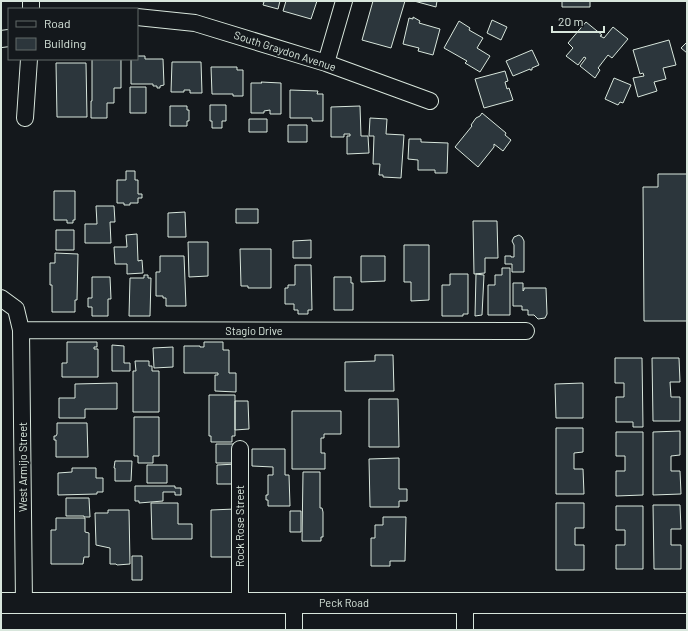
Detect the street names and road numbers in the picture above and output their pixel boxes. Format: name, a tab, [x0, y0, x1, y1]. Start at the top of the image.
street label: South Graydon Avenue	[232, 28, 338, 73]
street label: Stagio Drive	[225, 324, 283, 337]
street label: West Armijo Street	[16, 422, 29, 512]
street label: Rock Rose Street	[233, 485, 246, 567]
street label: Peck Road	[319, 596, 369, 609]

